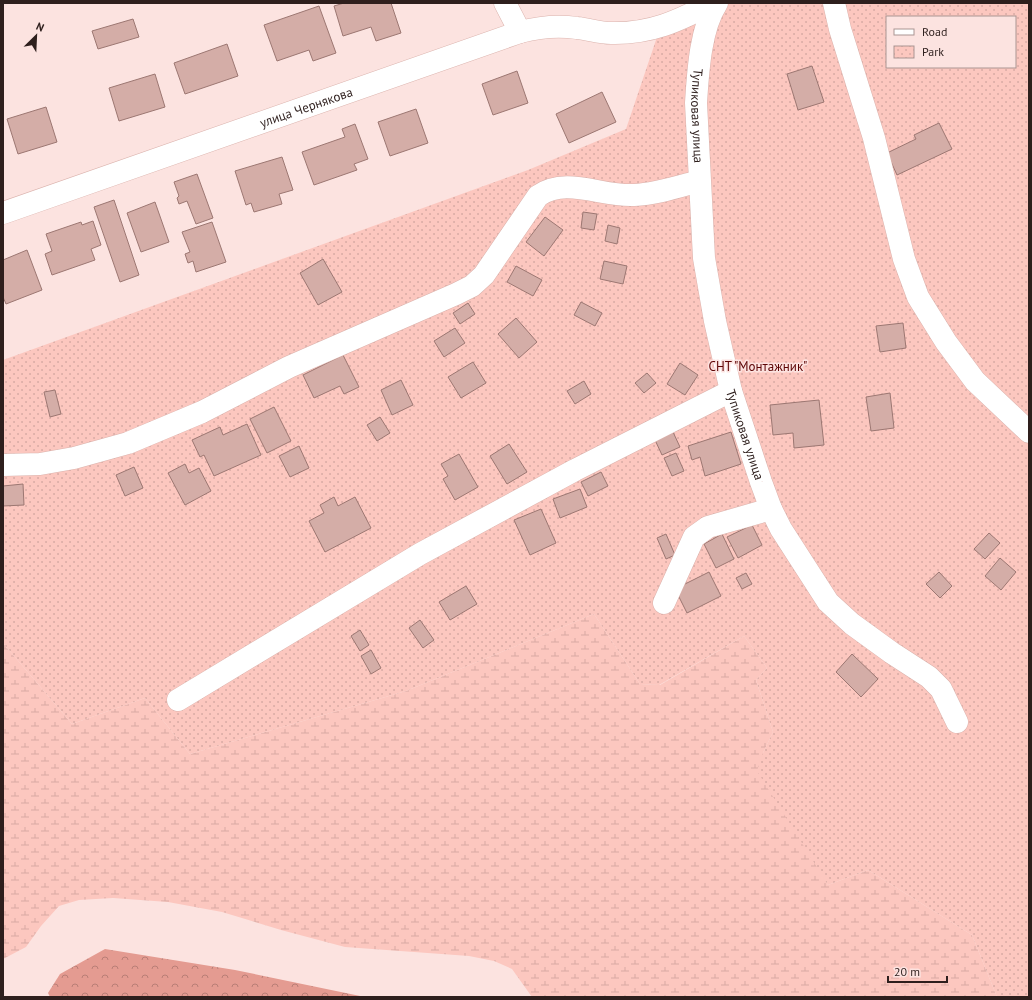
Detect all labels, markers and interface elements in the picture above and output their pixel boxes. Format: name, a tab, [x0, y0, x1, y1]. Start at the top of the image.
north arrow	[16, 16, 56, 56]
legend	[886, 16, 1016, 68]
text: N	[34, 19, 46, 35]
text: Road	[922, 24, 947, 39]
text: Park	[922, 44, 944, 59]
street label: Тупиковая улица	[687, 68, 707, 163]
street label: улица Чернякова	[257, 83, 355, 132]
park label: СНТ "Монтажник"	[709, 358, 807, 375]
street label: Тупиковая улица	[722, 387, 768, 482]
scale bar	[888, 958, 947, 984]
text: 20 m	[894, 964, 920, 979]

